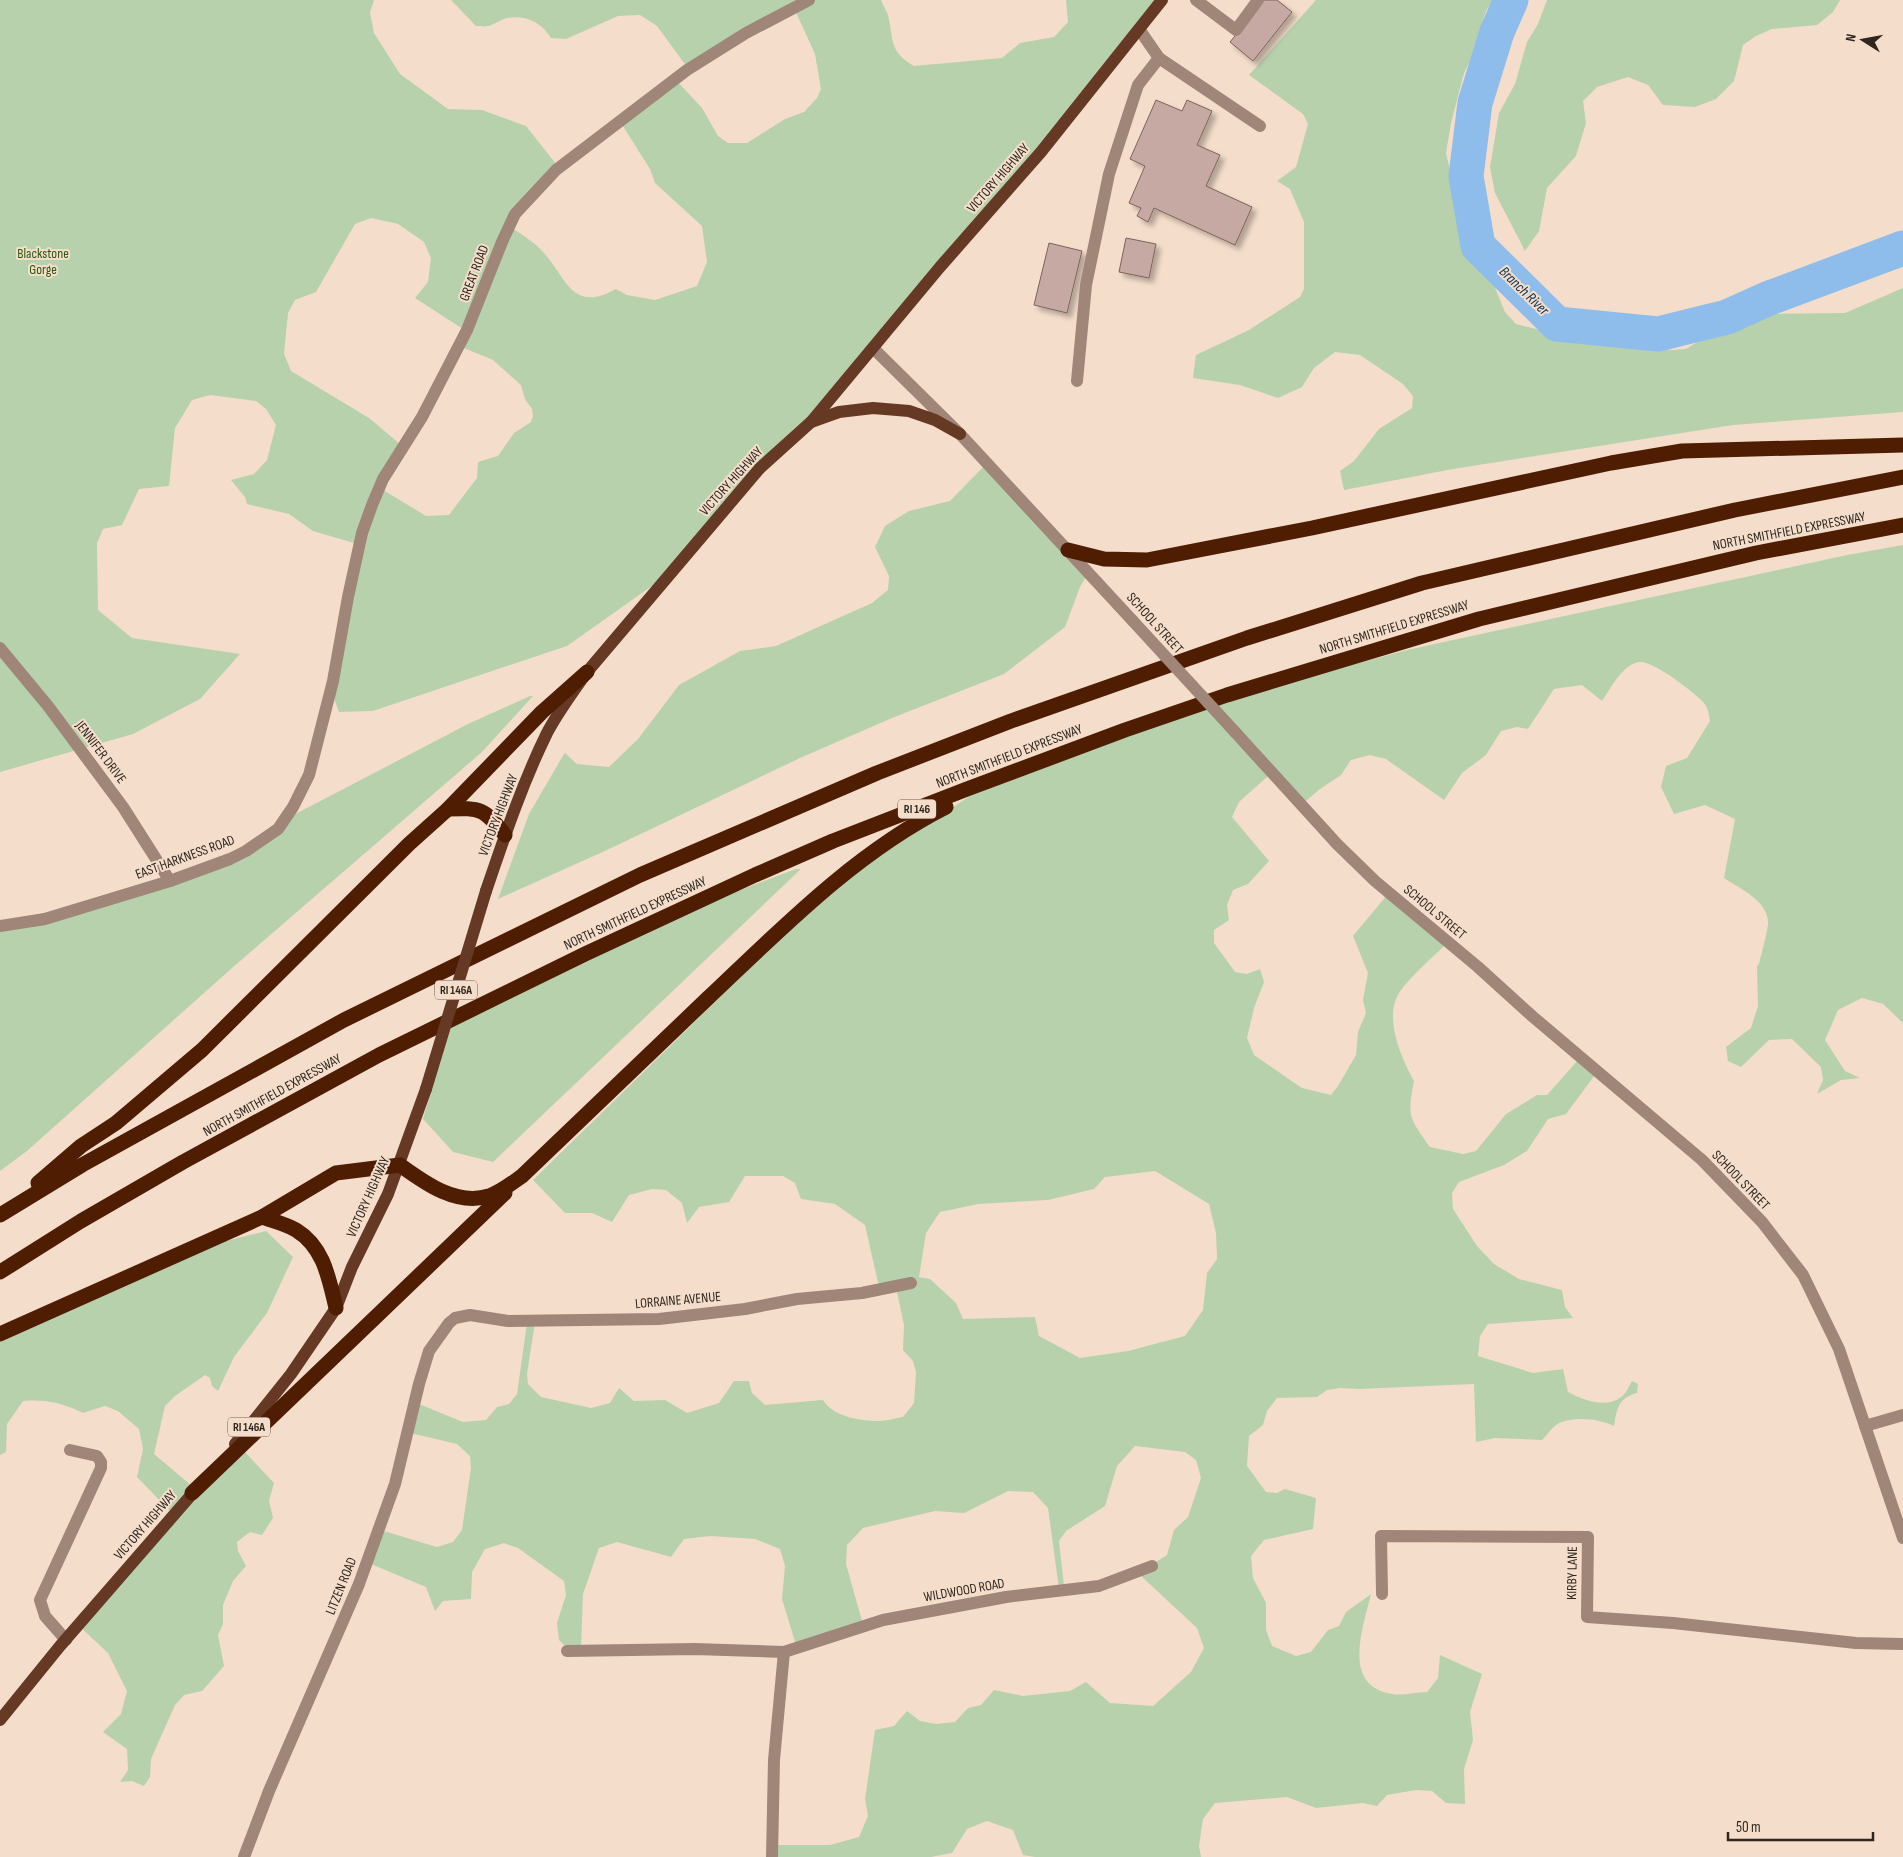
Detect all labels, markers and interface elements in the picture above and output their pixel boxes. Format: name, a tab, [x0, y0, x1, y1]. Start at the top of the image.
north arrow	[1838, 15, 1888, 65]
text: N	[1842, 32, 1860, 43]
street label: VICTORY HIGHWAY	[963, 140, 1033, 216]
street label: GREAT ROAD	[456, 243, 492, 303]
park label: Blackstone Gorge	[17, 245, 69, 278]
water label: Branch River	[1495, 262, 1554, 320]
street label: VICTORY HIGHWAY	[696, 443, 766, 519]
street label: NORTH SMITHFIELD EXPRESSWAY	[1711, 508, 1867, 554]
street label: SCHOOL STREET	[1123, 589, 1187, 657]
street label: NORTH SMITHFIELD EXPRESSWAY	[1317, 596, 1471, 658]
street label: JENNIFER DRIVE	[71, 717, 130, 787]
street label: NORTH SMITHFIELD EXPRESSWAY	[933, 720, 1085, 792]
street label: VICTORY HIGHWAY	[475, 771, 522, 858]
road number: RI 146	[898, 800, 936, 819]
street label: EAST HARKNESS ROAD	[133, 831, 237, 883]
street label: NORTH SMITHFIELD EXPRESSWAY	[561, 872, 709, 954]
street label: SCHOOL STREET	[1400, 881, 1470, 943]
road number: RI 146A	[435, 980, 477, 1000]
street label: NORTH SMITHFIELD EXPRESSWAY	[200, 1050, 344, 1140]
street label: SCHOOL STREET	[1708, 1147, 1774, 1214]
street label: VICTORY HIGHWAY	[343, 1154, 393, 1240]
street label: LORRAINE AVENUE	[634, 1288, 722, 1312]
road number: RI 146A	[228, 1418, 270, 1436]
street label: VICTORY HIGHWAY	[110, 1487, 180, 1563]
street label: KIRBY LANE	[1563, 1546, 1581, 1600]
street label: LITZEN ROAD	[322, 1555, 360, 1617]
street label: WILDWOOD ROAD	[922, 1574, 1006, 1605]
scale bar	[1728, 1810, 1873, 1842]
text: 50 m	[1736, 1818, 1761, 1837]

